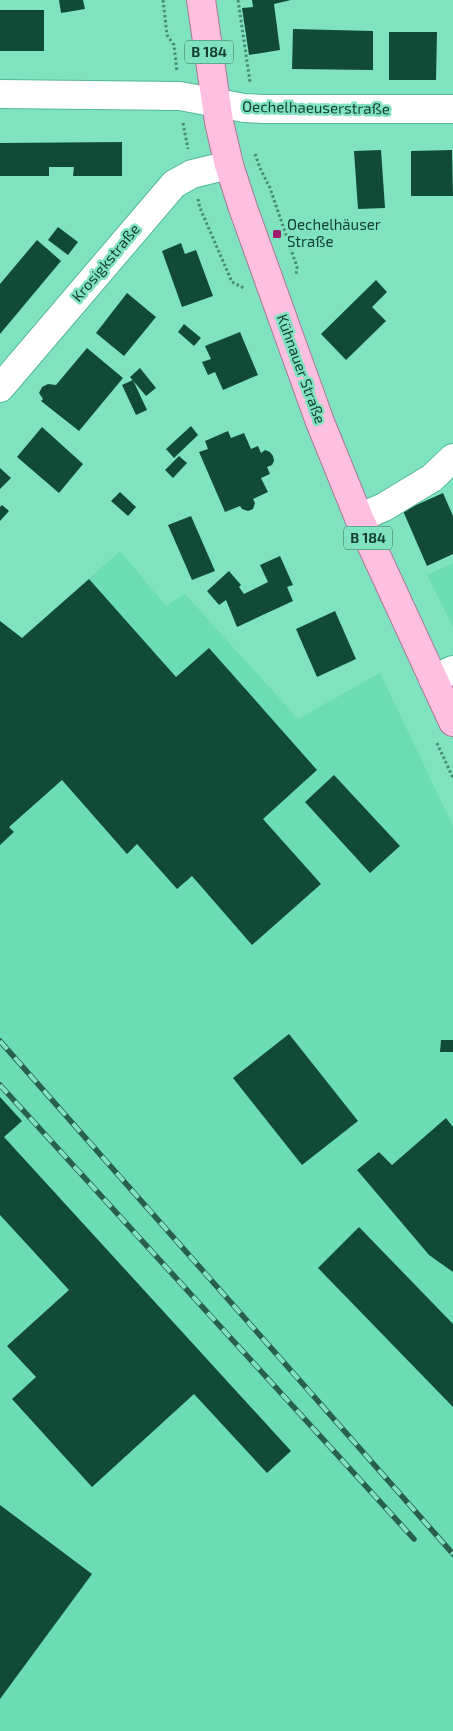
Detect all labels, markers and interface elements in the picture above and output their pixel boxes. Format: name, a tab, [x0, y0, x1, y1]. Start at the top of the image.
road number: B 184	[185, 41, 233, 64]
street label: Oechelhaeuserstraße	[242, 97, 390, 117]
place label: Oechelhäuser Straße	[287, 215, 381, 250]
street label: Krosigkstraße	[67, 220, 143, 305]
marker: Oechelhäuser Straße	[271, 228, 283, 240]
street label: Kühnauer Straße	[274, 311, 330, 426]
road number: B 184	[344, 526, 392, 550]

